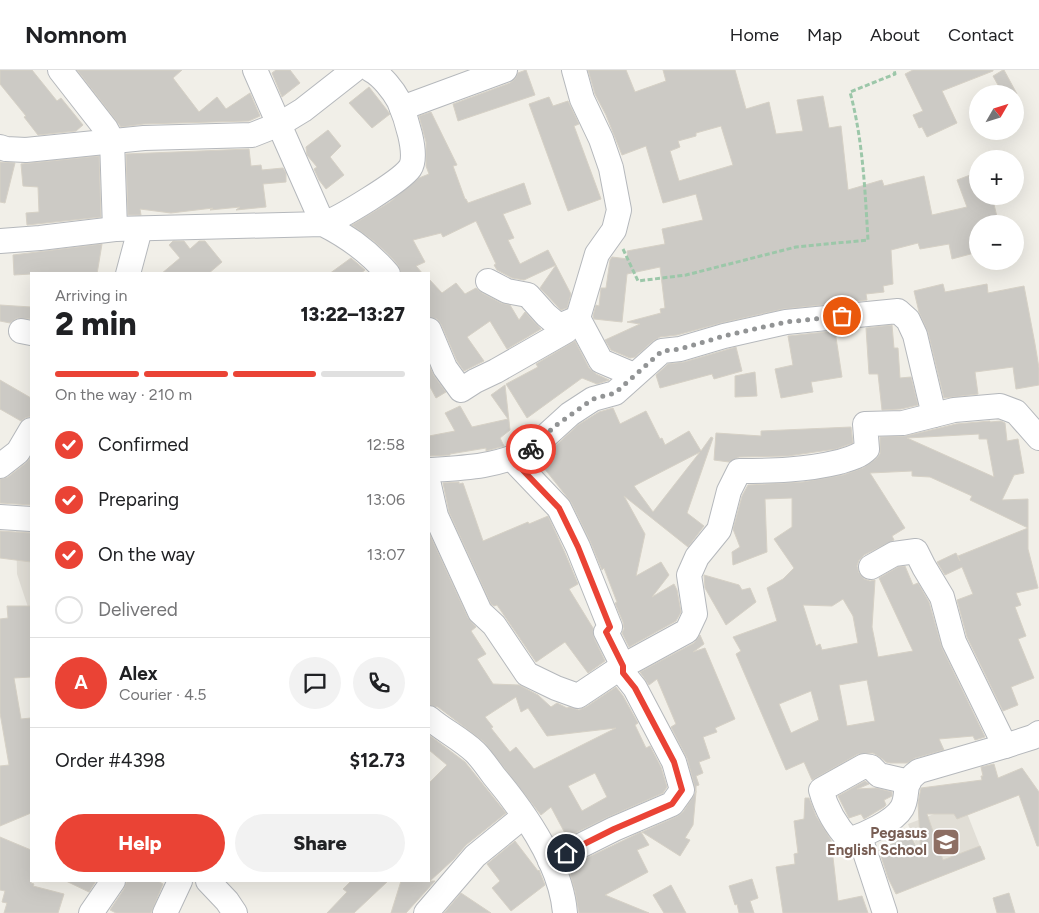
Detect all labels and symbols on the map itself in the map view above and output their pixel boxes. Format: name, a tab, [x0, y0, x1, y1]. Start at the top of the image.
north arrow	[969, 85, 1024, 140]
pin	[821, 295, 863, 337]
courier	[506, 424, 556, 474]
place label: Pegasus English School	[827, 824, 927, 859]
school or university icon: Pegasus English School	[931, 827, 961, 857]
pin	[545, 832, 587, 874]

